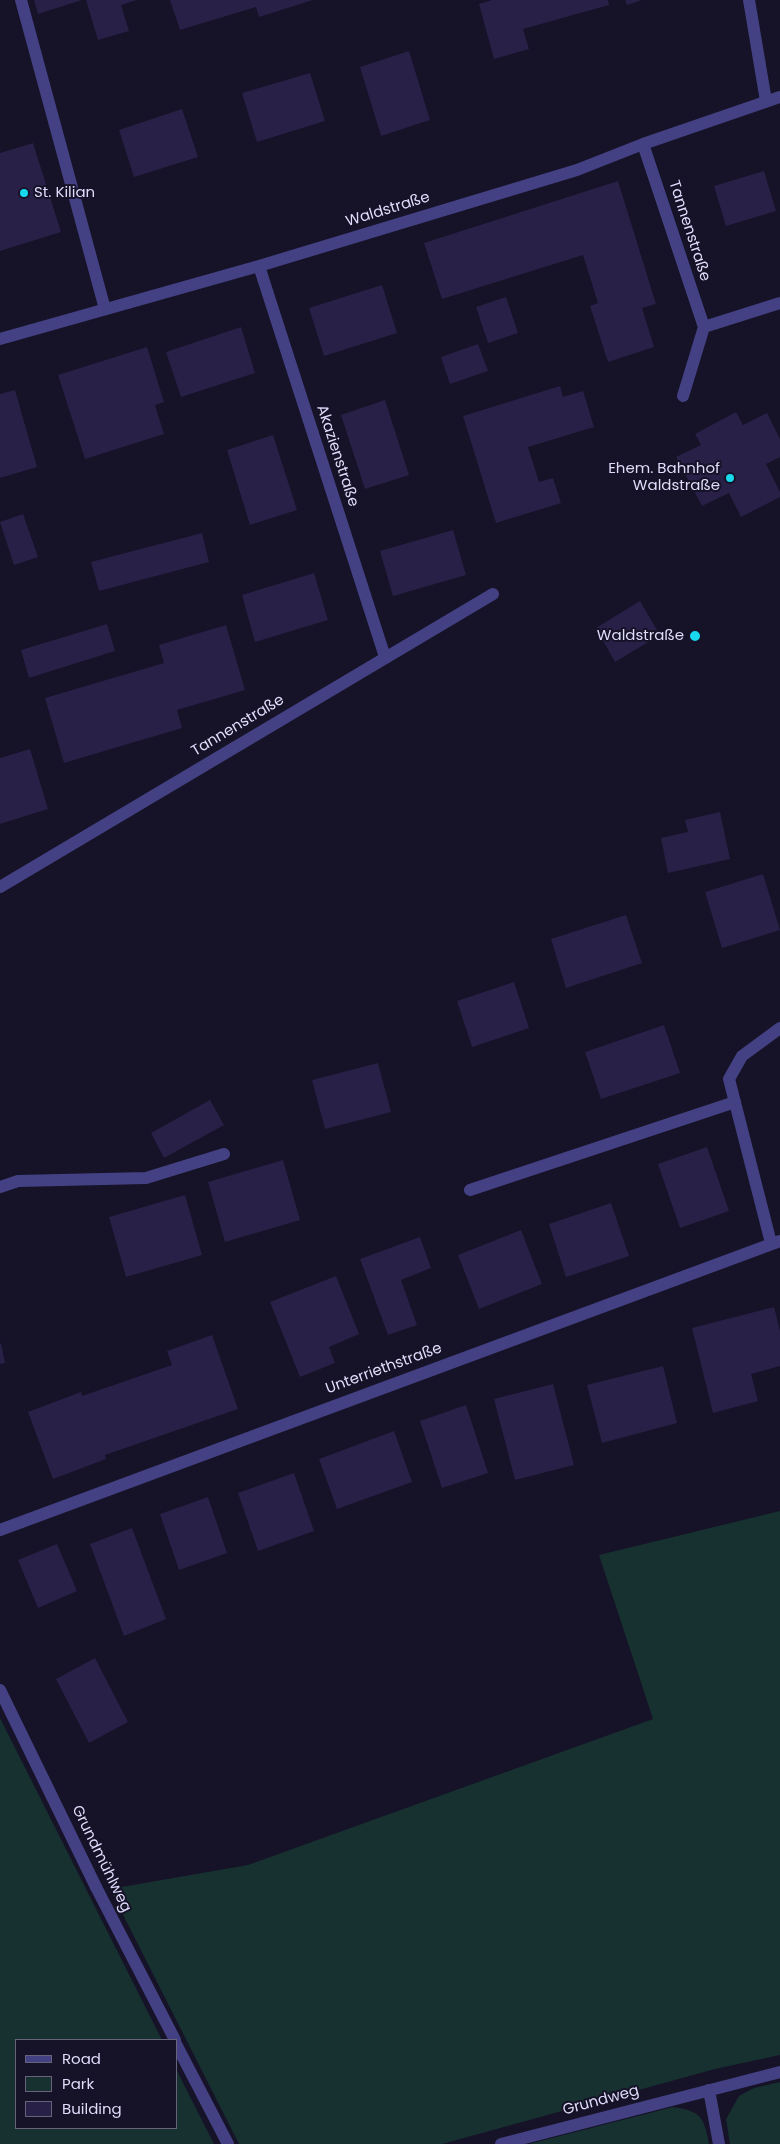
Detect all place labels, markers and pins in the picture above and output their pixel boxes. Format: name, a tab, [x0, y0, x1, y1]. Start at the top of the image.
place label: St. Kilian	[34, 184, 95, 202]
marker: St. Kilian	[18, 187, 30, 199]
place label: Ehem. Bahnhof Waldstraße	[608, 460, 720, 495]
marker: Ehem. Bahnhof Waldstraße	[724, 472, 736, 484]
place label: Waldstraße	[597, 627, 684, 645]
marker: Waldstraße	[688, 629, 702, 643]

